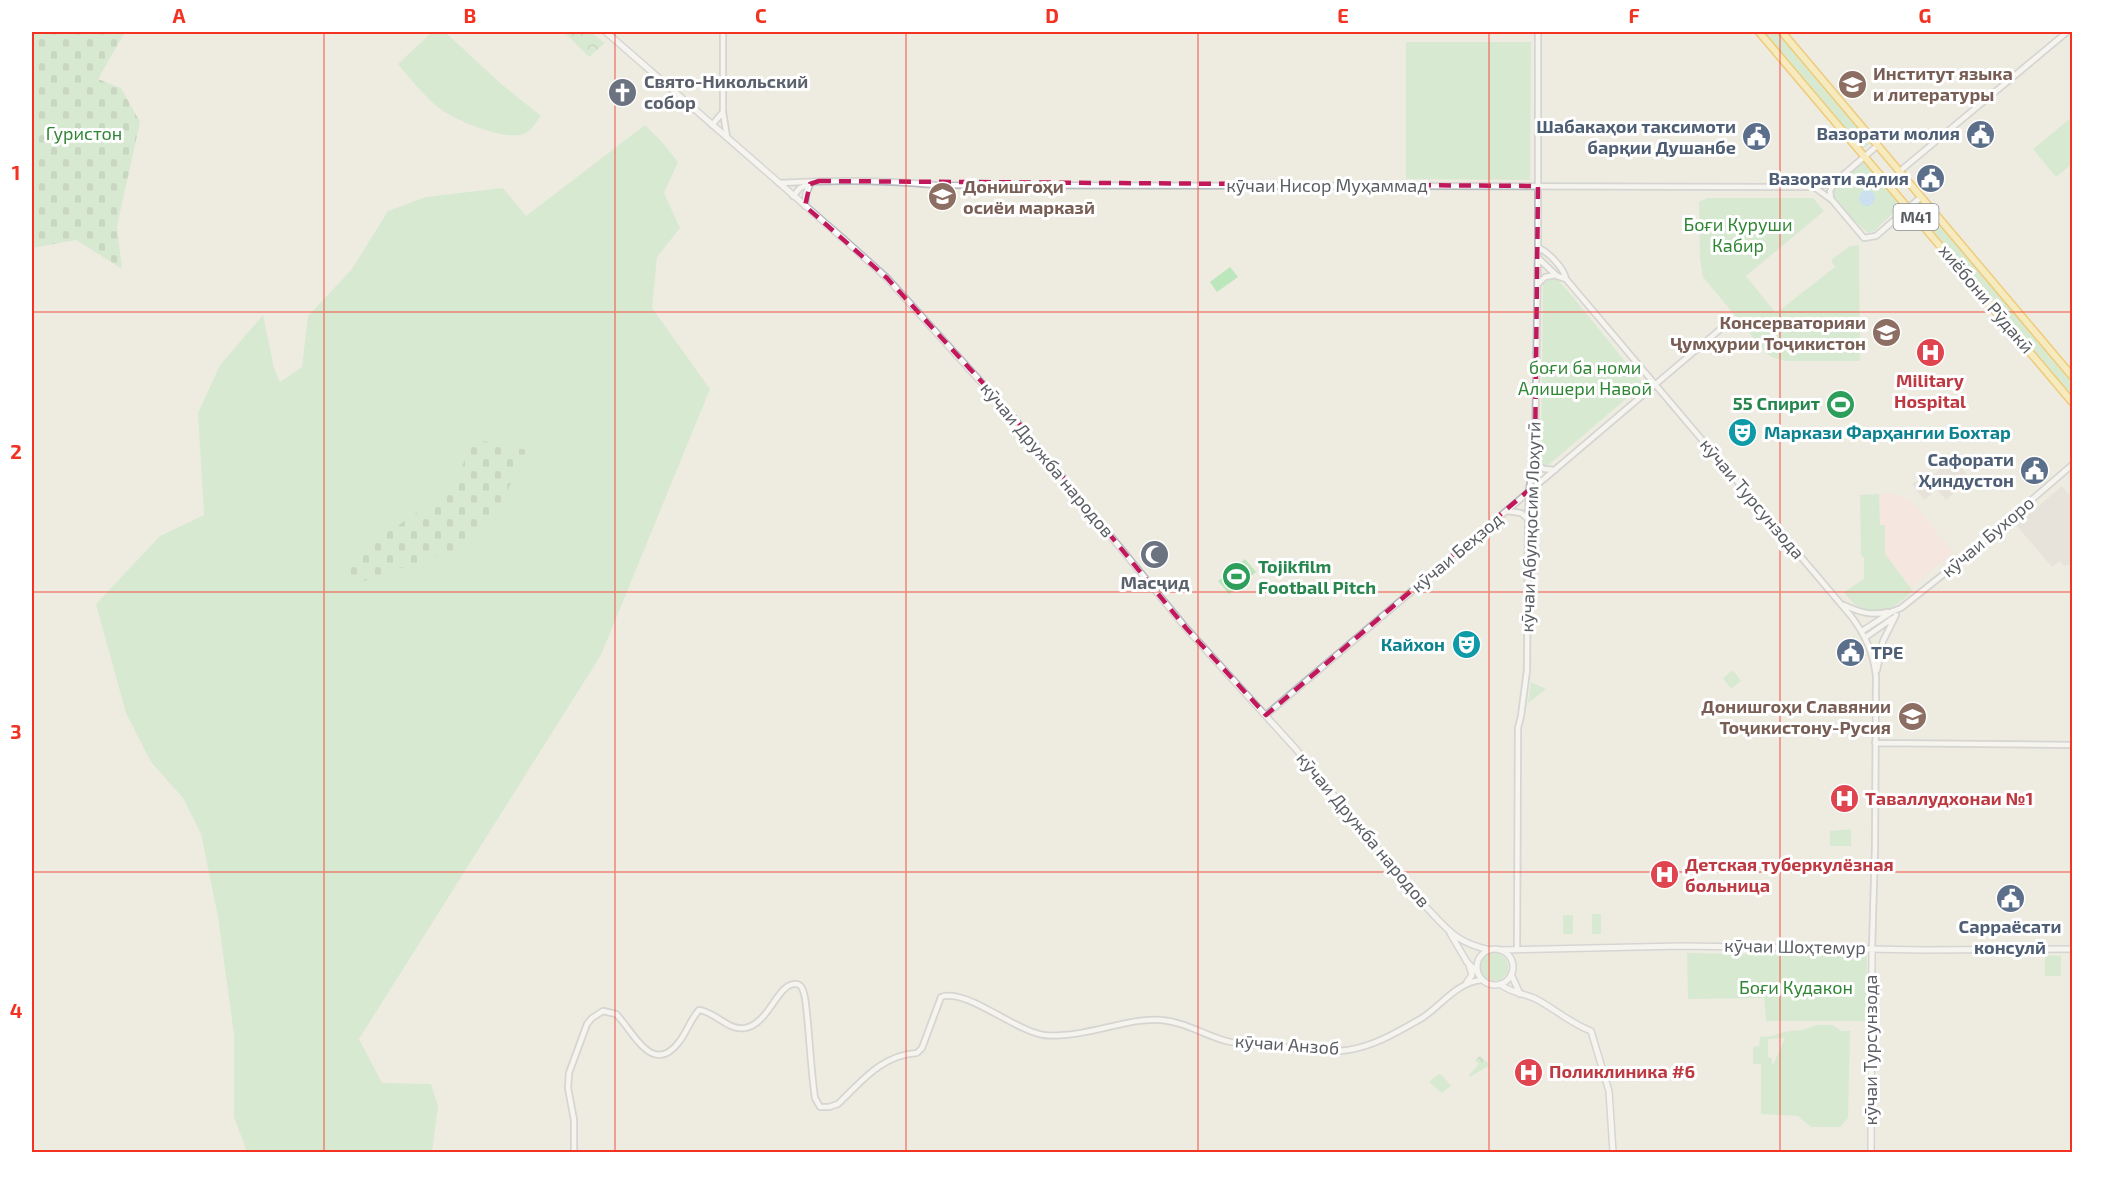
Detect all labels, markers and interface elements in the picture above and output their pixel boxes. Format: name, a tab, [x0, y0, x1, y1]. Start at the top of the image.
text: A	[172, 3, 186, 27]
text: B	[464, 3, 476, 27]
text: C	[755, 3, 767, 27]
text: D	[1045, 3, 1059, 27]
text: E	[1337, 3, 1349, 27]
text: F	[1628, 3, 1640, 27]
text: G	[1919, 3, 1931, 27]
place label: Институт языка и литературы	[1873, 62, 2013, 105]
school or university icon: Институт языка и литературы	[1836, 68, 1868, 100]
place label: Свято-Никольский собор	[644, 70, 808, 113]
church icon: Свято-Никольский собор	[607, 76, 639, 108]
place label: Шабакаҳои таксимоти барқии Душанбе	[1536, 115, 1736, 158]
public building icon: Вазорати молия	[1965, 118, 1997, 150]
public building icon: Шабакаҳои таксимоти барқии Душанбе	[1741, 121, 1773, 153]
park label: Гуристон	[46, 122, 122, 144]
place label: Вазорати молия	[1816, 122, 1960, 144]
text: 1	[12, 160, 20, 184]
public building icon: Вазорати адлия	[1914, 163, 1946, 195]
place label: Вазорати адлия	[1768, 167, 1909, 189]
street label: кӯчаи Нисор Муҳаммад	[1226, 174, 1428, 196]
place label: Донишгоҳи осиёи марказӣ	[963, 175, 1095, 218]
school or university icon: Донишгоҳи осиёи марказӣ	[926, 181, 958, 213]
road number: M41	[1894, 204, 1938, 230]
park label: Боғи Куруши Кабир	[1683, 213, 1793, 256]
street label: хиёбони Рӯдакӣ	[1935, 239, 2039, 357]
place label: Консерваторияи Ҷумҳурии Тоҷикистон	[1670, 311, 1866, 354]
school or university icon: Консерваторияи Ҷумҳурии Тоҷикистон	[1871, 317, 1903, 349]
hospital icon: Military Hospital	[1914, 336, 1946, 368]
park label: боғи ба номи Алишери Навоӣ	[1518, 356, 1652, 399]
place label: Military Hospital	[1894, 369, 1966, 412]
street label: кӯчаи Дружба народов	[976, 377, 1119, 541]
sports icon: 55 Спирит	[1825, 388, 1857, 420]
place label: 55 Спирит	[1733, 392, 1820, 414]
theatre icon: Маркази Фарҳангии Бохтар	[1727, 417, 1759, 449]
street label: кӯчаи Абулқосим Лоҳутӣ	[1515, 421, 1545, 633]
place label: Маркази Фарҳангии Бохтар	[1764, 421, 2011, 443]
street label: кӯчаи Турсунзода	[1696, 433, 1810, 563]
text: 2	[10, 439, 22, 463]
place label: Сафорати Ҳиндустон	[1918, 448, 2014, 491]
public building icon: Сафорати Ҳиндустон	[2019, 454, 2051, 486]
street label: кӯчаи Бухоро	[1937, 491, 2038, 581]
street label: кӯчаи Беҳзод	[1406, 508, 1507, 597]
mosque icon: Масҷид	[1139, 538, 1171, 570]
place label: Tojikfilm Football Pitch	[1258, 555, 1376, 598]
sports icon: Tojikfilm Football Pitch	[1221, 561, 1253, 593]
place label: Масҷид	[1120, 571, 1190, 593]
theatre icon: Кайхон	[1450, 629, 1482, 661]
place label: Кайхон	[1381, 633, 1445, 655]
public building icon: TPE	[1834, 637, 1866, 669]
place label: TPE	[1871, 641, 1903, 663]
place label: Донишгоҳи Славянии Тоҷикистону-Русия	[1701, 695, 1891, 738]
school or university icon: Донишгоҳи Славянии Тоҷикистону-Русия	[1896, 701, 1928, 733]
text: 3	[10, 719, 22, 743]
street label: кӯчаи Дружба народов	[1292, 747, 1435, 911]
hospital icon: Таваллудхонаи №1	[1828, 783, 1860, 815]
place label: Таваллудхонаи №1	[1865, 787, 2033, 809]
place label: Детская туберкулёзная больница	[1685, 853, 1894, 896]
hospital icon: Детская туберкулёзная больница	[1648, 859, 1680, 891]
public building icon: Сарраёсати консулӣ	[1994, 882, 2026, 914]
place label: Сарраёсати консулӣ	[1959, 915, 2061, 958]
street label: кӯчаи Шоҳтемур	[1724, 934, 1866, 958]
street label: кӯчаи Турсунзода	[1859, 975, 1881, 1125]
park label: Боғи Кудакон	[1739, 976, 1853, 998]
text: 4	[10, 998, 23, 1022]
street label: кӯчаи Анзоб	[1234, 1029, 1340, 1059]
hospital icon: Поликлиника #6	[1512, 1056, 1544, 1088]
place label: Поликлиника #6	[1549, 1060, 1695, 1082]

